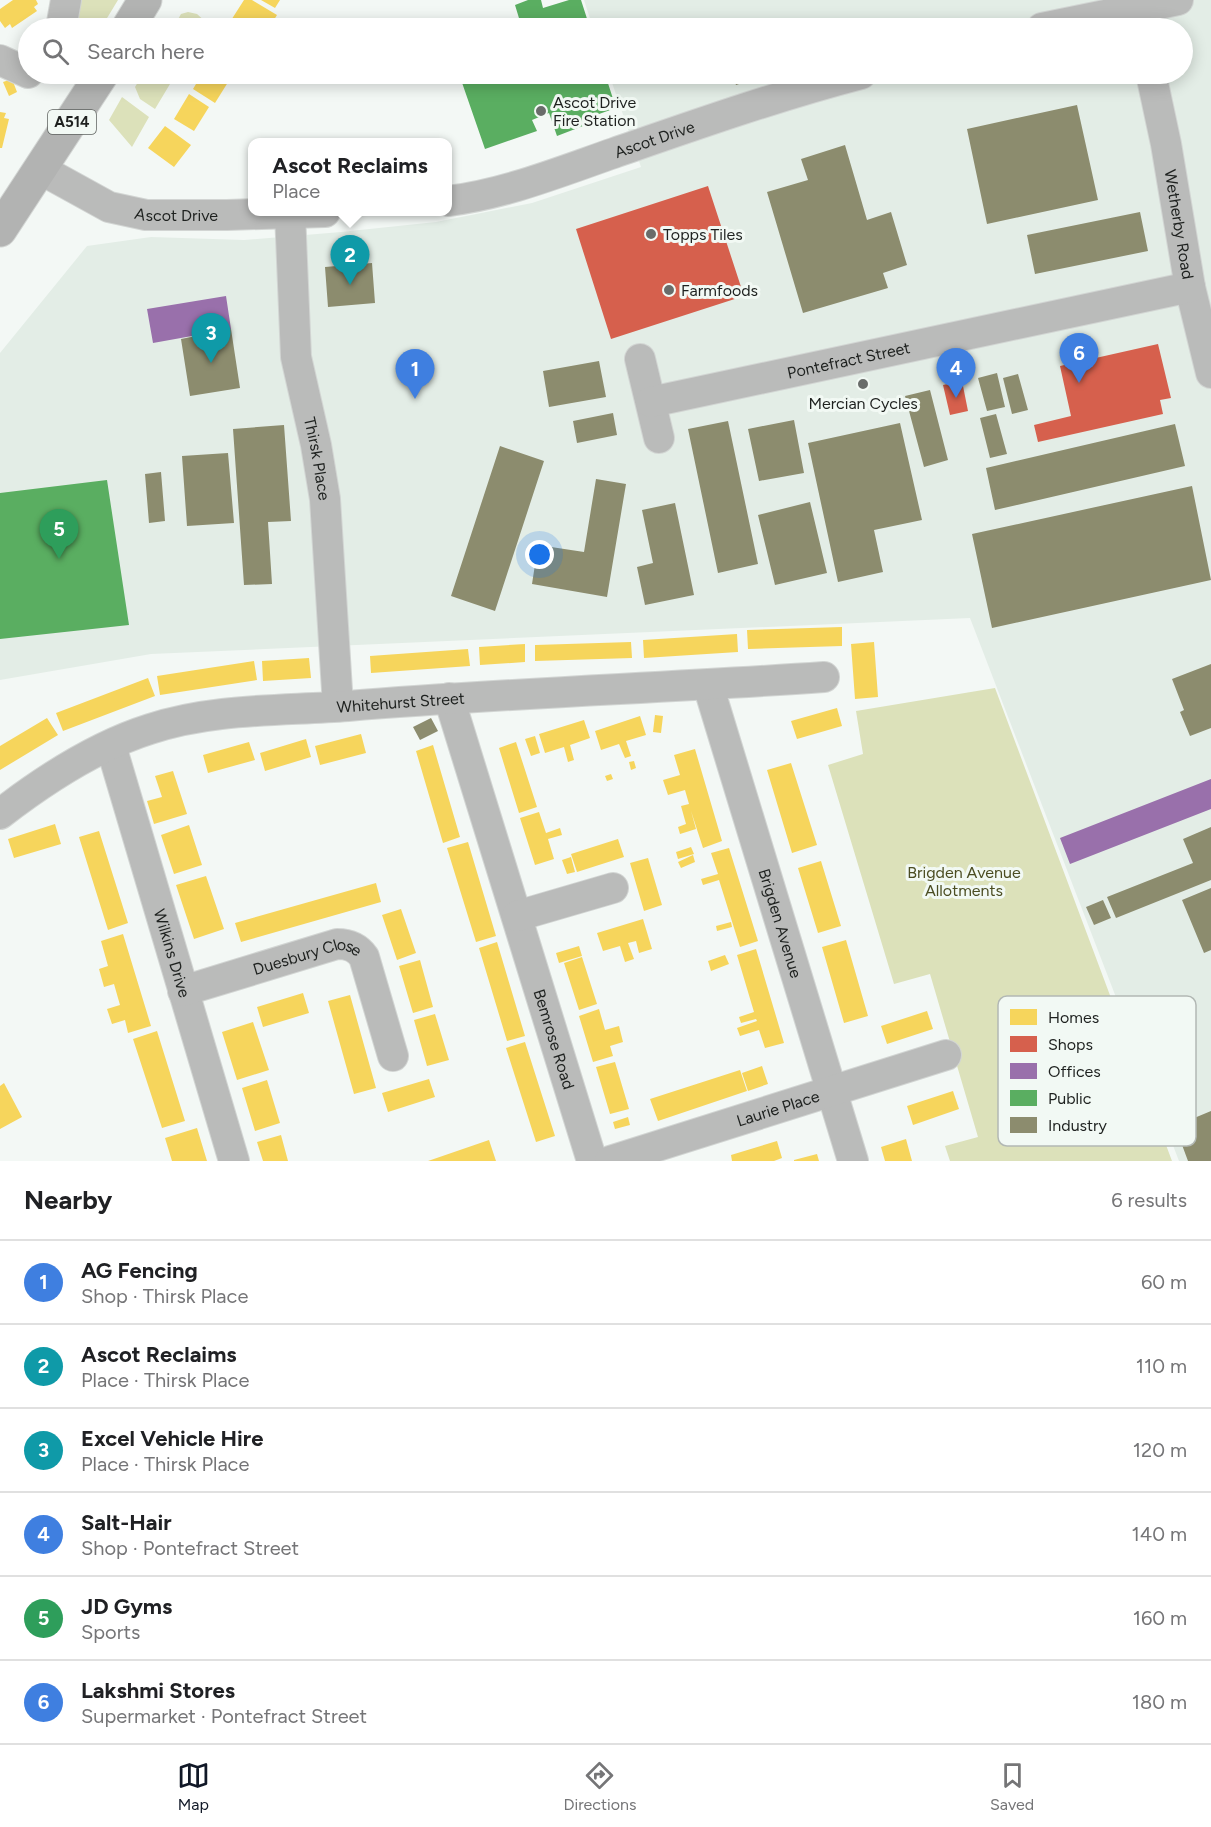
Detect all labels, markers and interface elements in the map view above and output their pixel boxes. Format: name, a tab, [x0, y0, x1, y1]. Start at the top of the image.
search box	[18, 18, 1193, 84]
icon: search	[39, 35, 72, 68]
text: Search here	[87, 38, 205, 65]
place label: Ascot Drive Fire Station	[553, 93, 636, 130]
marker: Ascot Drive Fire Station	[534, 104, 548, 118]
road number: A514	[48, 110, 96, 134]
street label: Ascot Drive	[612, 116, 697, 162]
popup	[248, 138, 452, 216]
text: Ascot Reclaims	[272, 152, 428, 179]
street label: Wetherby Road	[1161, 168, 1198, 281]
text: Place	[272, 179, 320, 203]
street label: Ascot Drive	[133, 203, 218, 225]
place label: Topps Tiles	[663, 225, 743, 244]
marker: Topps Tiles	[644, 227, 658, 241]
pin: 2	[330, 236, 370, 285]
place label: Farmfoods	[681, 281, 758, 300]
marker: Farmfoods	[662, 283, 676, 297]
pin: 3	[192, 314, 230, 363]
pin: 6	[1060, 334, 1098, 383]
street label: Pontefract Street	[785, 338, 912, 382]
pin: 4	[936, 348, 976, 398]
pin: 1	[396, 350, 434, 399]
marker: Mercian Cycles	[856, 377, 870, 391]
place label: Mercian Cycles	[808, 394, 918, 413]
street label: Thirsk Place	[300, 415, 335, 502]
pin: 5	[40, 510, 78, 559]
your location	[525, 540, 554, 569]
street label: Whitehurst Street	[336, 688, 465, 716]
park label: Brigden Avenue Allotments	[907, 863, 1021, 900]
street label: Brigden Avenue	[755, 866, 806, 981]
street label: Wilkins Drive	[150, 907, 195, 1000]
street label: Duesbury Close	[251, 934, 366, 979]
street label: Bemrose Road	[530, 987, 579, 1092]
legend	[998, 996, 1196, 1146]
text: Homes	[1048, 1008, 1099, 1027]
text: Shops	[1048, 1035, 1093, 1054]
text: Offices	[1048, 1062, 1101, 1081]
street label: Laurie Place	[734, 1086, 822, 1130]
text: Public	[1048, 1089, 1092, 1108]
text: Industry	[1048, 1116, 1107, 1135]
text: Nearby	[24, 1184, 112, 1216]
text: 6 results	[1111, 1188, 1187, 1212]
text: AG Fencing	[81, 1257, 198, 1284]
text: 1	[39, 1270, 48, 1294]
text: 60 m	[1141, 1270, 1187, 1294]
text: Shop · Thirsk Place	[81, 1284, 248, 1308]
text: Ascot Reclaims	[81, 1341, 237, 1368]
text: 2	[38, 1354, 49, 1378]
text: 110 m	[1136, 1354, 1187, 1378]
text: Place · Thirsk Place	[81, 1368, 249, 1392]
text: Excel Vehicle Hire	[81, 1425, 263, 1452]
text: 3	[38, 1438, 49, 1462]
text: 120 m	[1133, 1438, 1187, 1462]
text: Place · Thirsk Place	[81, 1452, 249, 1476]
text: Salt-Hair	[81, 1509, 172, 1536]
text: 4	[37, 1522, 50, 1546]
text: 140 m	[1132, 1522, 1187, 1546]
text: Shop · Pontefract Street	[81, 1536, 299, 1560]
text: JD Gyms	[81, 1593, 172, 1620]
text: 5	[38, 1606, 49, 1630]
text: 160 m	[1133, 1606, 1187, 1630]
text: Sports	[81, 1620, 140, 1644]
text: Lakshmi Stores	[81, 1677, 235, 1704]
text: 6	[38, 1690, 49, 1714]
text: 180 m	[1132, 1690, 1187, 1714]
text: Supermarket · Pontefract Street	[81, 1704, 367, 1728]
tab: Map	[177, 1759, 210, 1814]
tab: Directions	[563, 1759, 636, 1814]
tab: Saved	[990, 1759, 1034, 1814]

